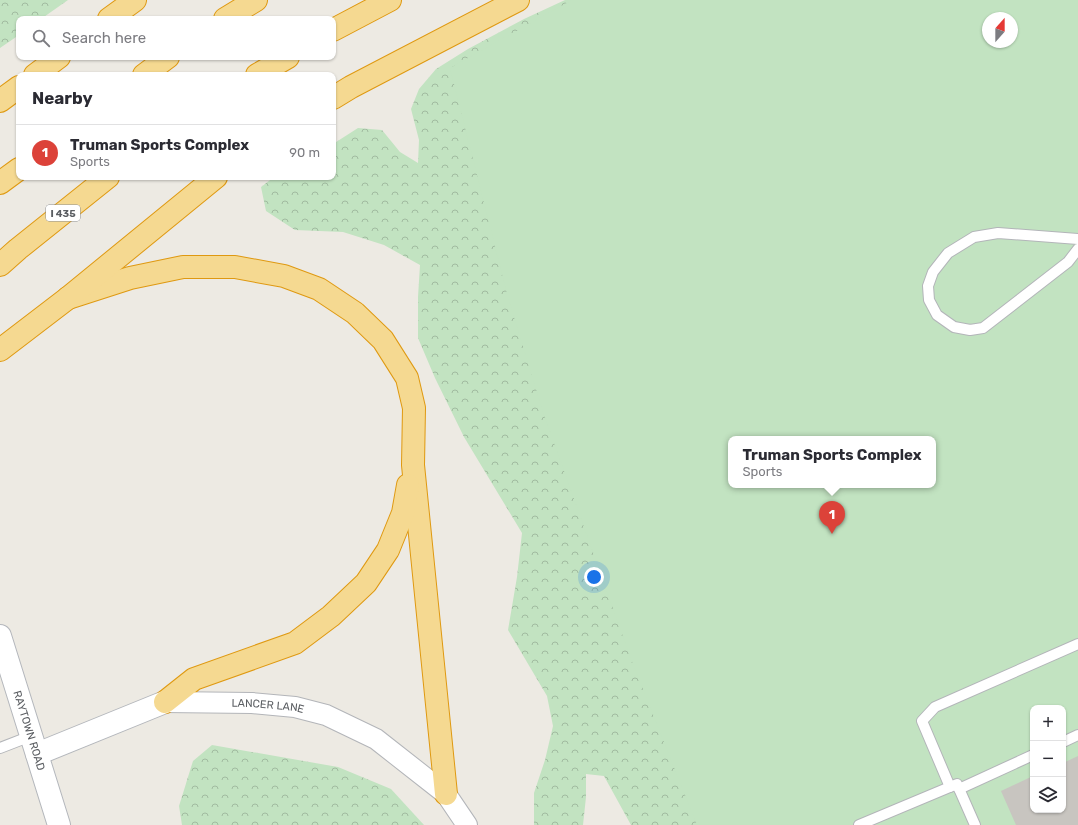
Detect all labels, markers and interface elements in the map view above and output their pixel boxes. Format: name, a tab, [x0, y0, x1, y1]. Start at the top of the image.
north arrow	[982, 12, 1018, 48]
search box	[16, 16, 336, 60]
icon: search	[30, 27, 52, 49]
text: Search here	[62, 29, 146, 47]
text: Nearby	[32, 88, 93, 108]
text: Truman Sports Complex	[70, 136, 249, 154]
text: 1	[42, 145, 48, 160]
text: 90 m	[289, 145, 320, 160]
text: Sports	[70, 154, 110, 169]
road number: I 435	[46, 205, 80, 221]
popup	[728, 436, 936, 488]
text: Truman Sports Complex	[742, 446, 922, 464]
text: Sports	[742, 464, 782, 479]
pin: 1	[819, 501, 845, 534]
your location	[584, 567, 604, 587]
street label: RAYTOWN ROAD	[10, 689, 48, 772]
street label: LANCER LANE	[231, 697, 306, 716]
map controls	[1030, 705, 1066, 813]
button: +	[1030, 705, 1066, 741]
button: −	[1030, 741, 1066, 777]
button: layers	[1030, 777, 1066, 813]

